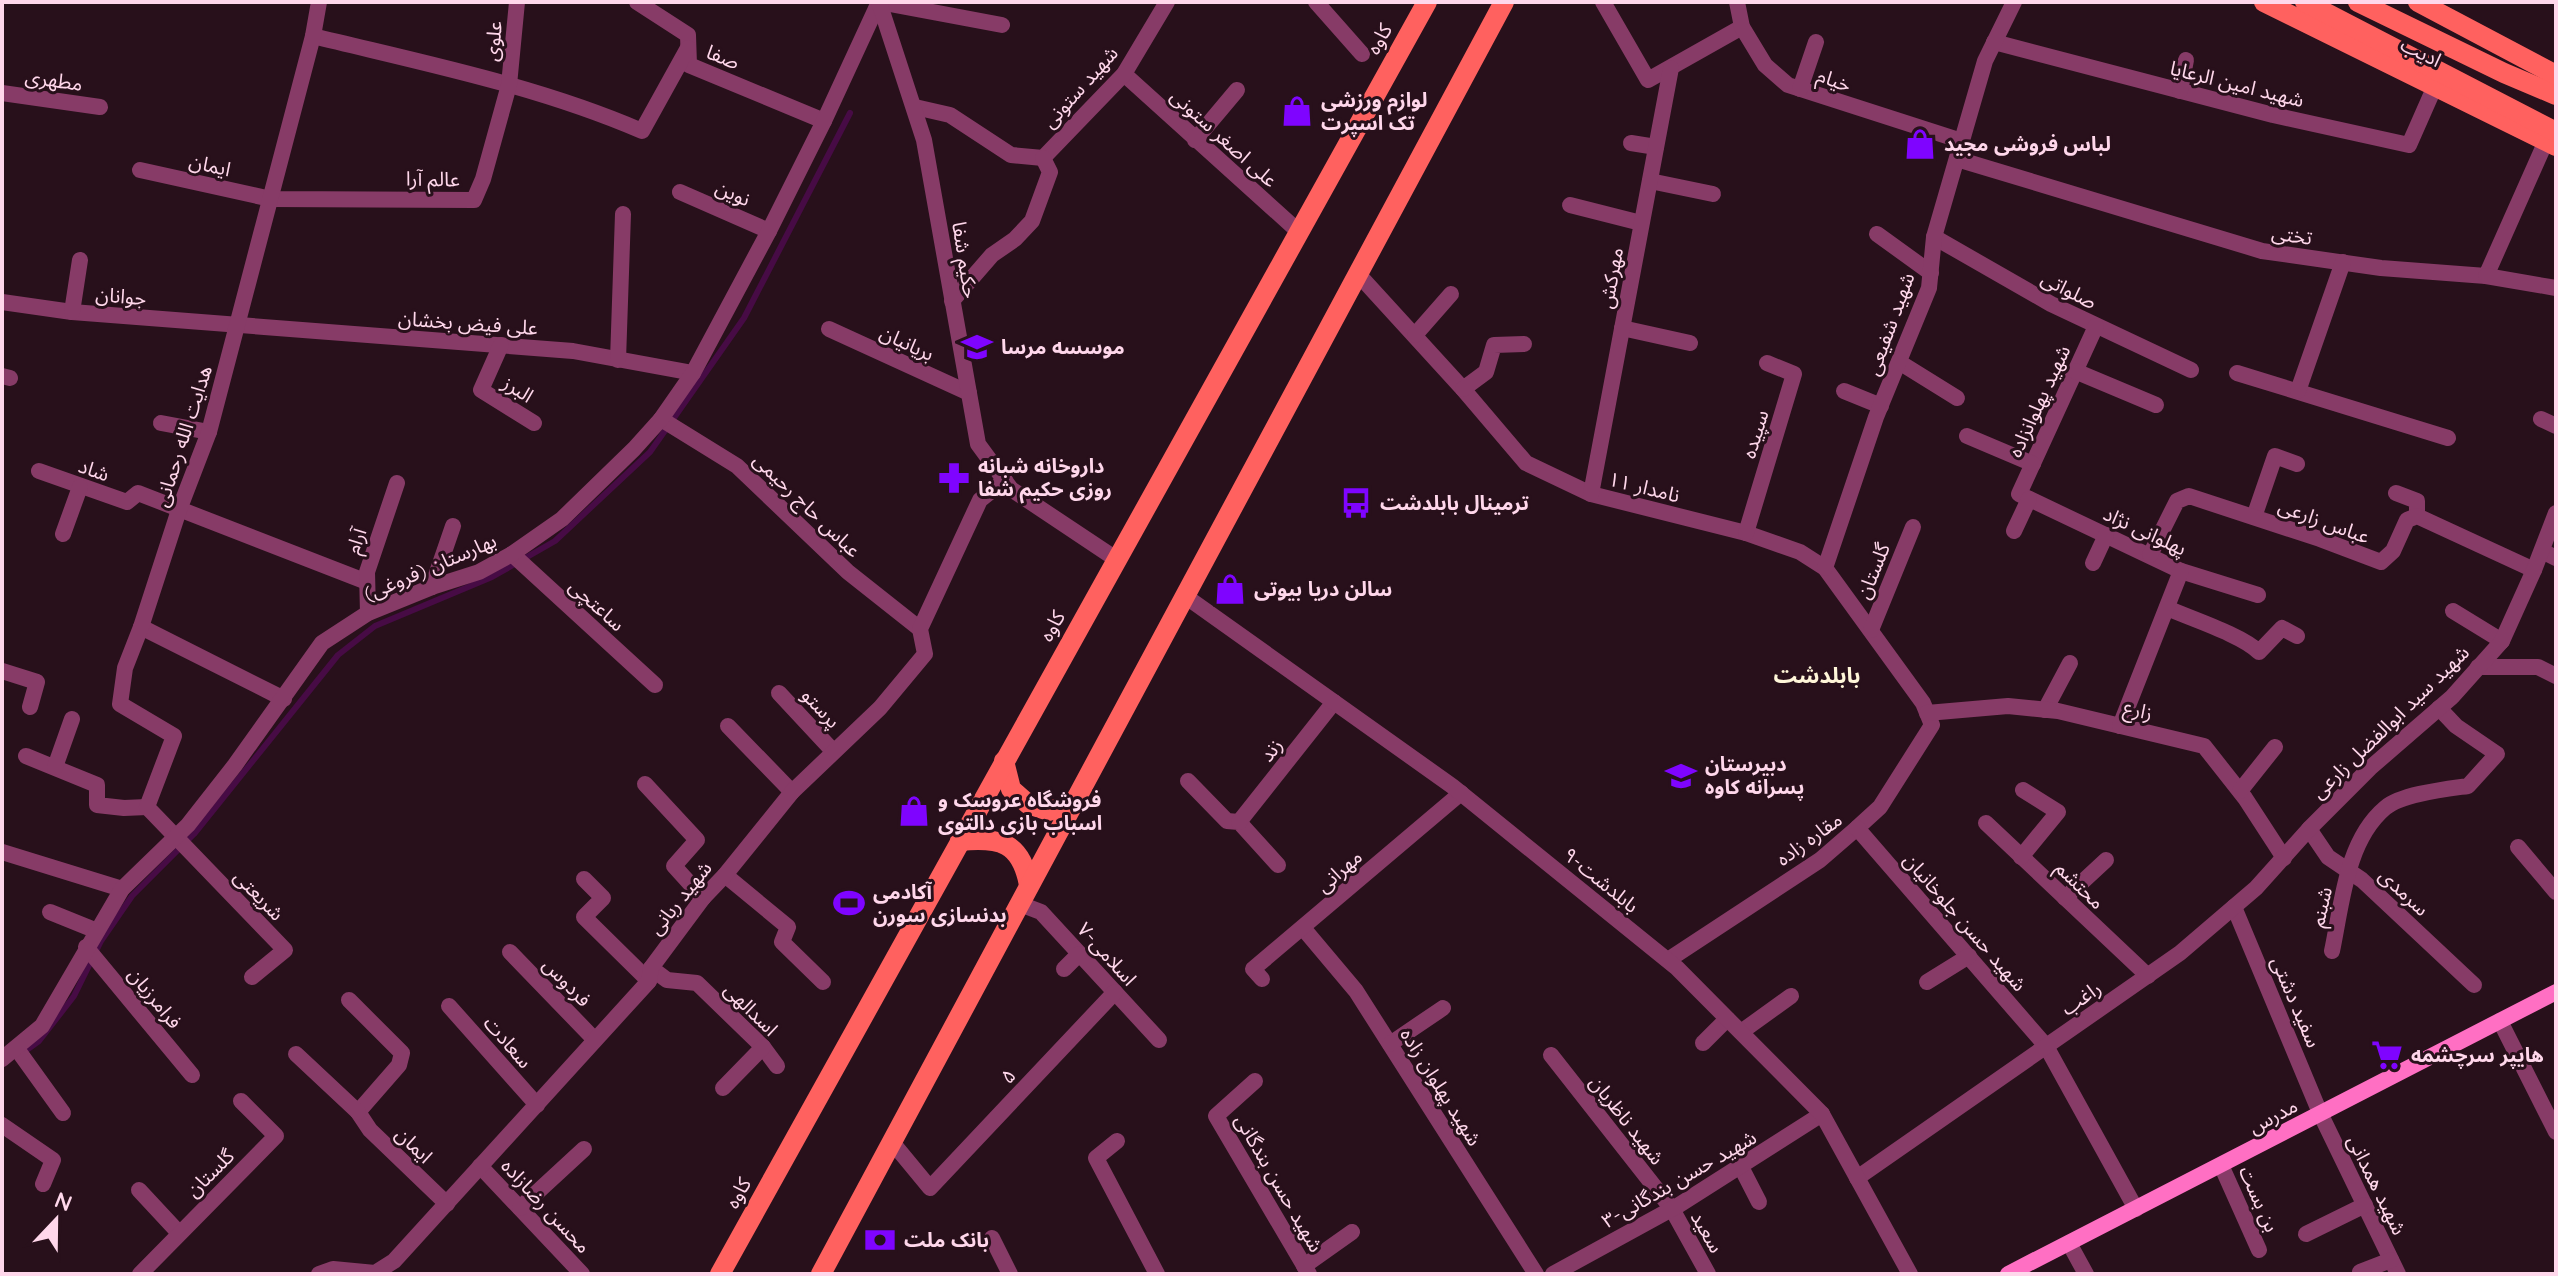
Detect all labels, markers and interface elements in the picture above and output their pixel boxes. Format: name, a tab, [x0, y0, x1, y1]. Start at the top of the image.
street label: کاوه	[1360, 18, 1397, 58]
street label: علوی	[478, 19, 507, 62]
street label: ادیب	[2397, 31, 2446, 72]
street label: صفا	[703, 39, 744, 74]
street label: شهید ستونی	[1036, 40, 1123, 133]
street label: شهید امین الرعایا	[2168, 55, 2307, 112]
street label: خیام	[1813, 62, 1855, 100]
street label: مطهری	[24, 63, 85, 96]
street label: علی اصغر ستونی	[1166, 83, 1283, 192]
place label: لوازم ورزشی تک اسپرت	[1321, 87, 1428, 137]
shop icon: لوازم ورزشی تک اسپرت	[1280, 94, 1314, 128]
shop icon: لباس فروشی مجید	[1903, 127, 1937, 161]
place label: لباس فروشی مجید	[1944, 131, 2111, 156]
street label: ایمان	[187, 148, 233, 181]
street label: عالم آرا	[406, 166, 460, 194]
street label: نوین	[712, 174, 754, 211]
street label: تختی	[2270, 219, 2314, 250]
street label: حکیم شفا	[944, 220, 984, 301]
street label: مهرکش	[1593, 246, 1628, 310]
street label: صلواتی	[2037, 265, 2101, 314]
street label: شهید شفیعی	[1859, 269, 1920, 379]
street label: جوانان	[95, 281, 147, 310]
street label: علی فیض بخشان	[397, 305, 539, 340]
street label: بریانیان	[876, 319, 938, 366]
school or university icon: موسسه مرسا	[960, 330, 994, 364]
place label: موسسه مرسا	[1001, 334, 1125, 359]
street label: شهید پهلوانزاده	[2002, 341, 2076, 461]
street label: هدایت الله رحمانی	[148, 362, 217, 510]
street label: البرز	[497, 369, 538, 408]
street label: سپیده	[1735, 407, 1775, 461]
street label: عباس حاج رحیمی	[746, 447, 866, 565]
street label: شاد	[75, 453, 113, 486]
place label: داروخانه شبانه‌ روزی حکیم شفا	[978, 453, 1112, 504]
pharmacy icon: داروخانه شبانه‌ روزی حکیم شفا	[937, 461, 971, 495]
street label: ۱۱ نامدار	[1606, 466, 1682, 507]
bus stop icon: ترمینال بابلدشت	[1339, 486, 1373, 520]
place label: ترمینال بابلدشت	[1380, 490, 1529, 515]
street label: عباس زارعی	[2275, 492, 2373, 549]
street label: پهلوانی نژاد	[2099, 500, 2191, 562]
street label: آرام	[339, 523, 375, 558]
street label: بهارستان (فروغی)	[360, 527, 500, 606]
street label: گلستان	[1850, 538, 1895, 602]
shop icon: سالن دریا بیوتی	[1213, 572, 1247, 606]
street label: ساعتچی	[564, 573, 630, 637]
place label: سالن دریا بیوتی	[1254, 576, 1392, 601]
street label: کاوه	[1033, 605, 1070, 645]
street label: شهید سید ابوالفضل زارعی	[2305, 640, 2474, 804]
district label: بابلدشت	[1773, 661, 1861, 689]
street label: پرستو	[796, 682, 846, 734]
street label: زارع	[2120, 694, 2155, 728]
street label: زند	[1254, 733, 1287, 766]
place label: دبیرستان پسرانه کاوه	[1705, 751, 1804, 801]
school or university icon: دبیرستان پسرانه کاوه	[1664, 759, 1698, 793]
place label: فروشگاه عروسک و اسباب بازی دالتوی	[938, 787, 1102, 835]
shop icon: فروشگاه عروسک و اسباب بازی دالتوی	[897, 794, 931, 828]
street label: مقاره زاده	[1771, 806, 1847, 871]
street label: ۹-بابلدشت	[1558, 842, 1644, 918]
street label: مهرانی	[1311, 844, 1367, 897]
street label: شهید حسن جلوخانیان	[1898, 847, 2032, 996]
street label: محتشم	[2048, 855, 2110, 916]
street label: شهید ربانی	[642, 856, 717, 940]
street label: سرمدی	[2374, 862, 2434, 921]
street label: شریعتی	[229, 864, 290, 925]
place label: آکادمی بدنسازی سورن	[873, 879, 1007, 927]
street label: شبنم	[2304, 884, 2340, 930]
sports icon: آکادمی بدنسازی سورن	[832, 886, 866, 920]
street label: ۷-اسلامی	[1072, 917, 1142, 991]
street label: فردوس	[538, 952, 597, 1012]
street label: سفید دشتی	[2266, 952, 2327, 1051]
street label: فرامرزیان	[123, 962, 188, 1033]
street label: راغب	[2056, 975, 2106, 1020]
street label: اسدالهی	[719, 977, 783, 1041]
street label: سعادت	[479, 1010, 538, 1073]
street label: شهید پهلوان زاده	[1394, 1023, 1488, 1151]
supermarket icon: هایپر سرچشمه	[2370, 1038, 2404, 1072]
place label: هایپر سرچشمه	[2411, 1042, 2544, 1069]
street label: ۵	[995, 1063, 1021, 1088]
street label: شهید ناظریان	[1585, 1070, 1670, 1170]
street label: مدرس	[2244, 1092, 2302, 1139]
street label: شهید حسن بندگانی	[1230, 1109, 1329, 1256]
street label: ایمان	[391, 1121, 438, 1168]
street label: ۳-شهید حسن بندگانی	[1597, 1124, 1761, 1233]
street label: شهید همدانی	[2343, 1131, 2412, 1239]
street label: گلستان	[180, 1143, 240, 1202]
street label: محسن رضازاده	[496, 1153, 596, 1258]
street label: بن بست	[2234, 1162, 2285, 1236]
street label: کاوه	[719, 1172, 756, 1212]
north arrow	[16, 1180, 96, 1260]
text: N	[51, 1185, 76, 1217]
street label: سعید	[1686, 1206, 1729, 1257]
bank icon: بانک ملت	[863, 1223, 897, 1257]
place label: بانک ملت	[904, 1227, 989, 1252]

